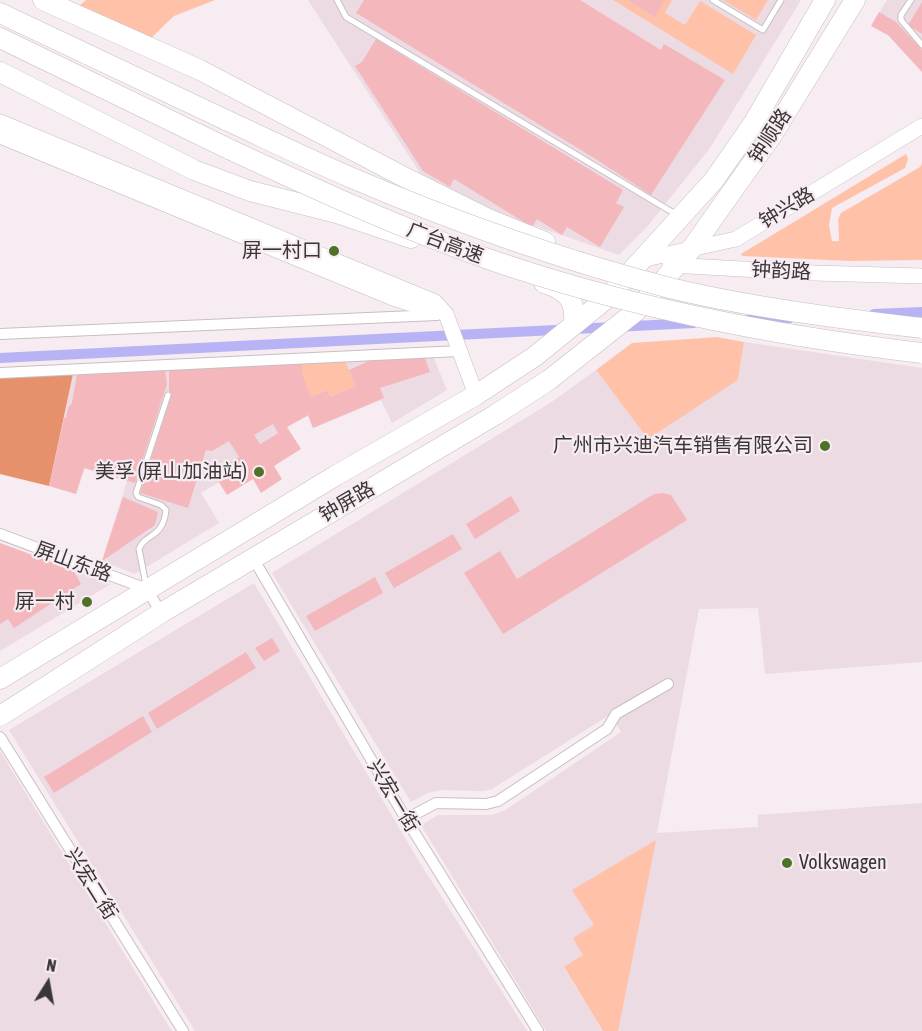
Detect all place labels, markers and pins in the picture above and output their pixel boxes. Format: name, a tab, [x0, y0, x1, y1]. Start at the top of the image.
place label: 屏一村口	[242, 239, 322, 263]
marker: 屏一村口	[327, 244, 341, 258]
place label: 广州市兴迪汽车销售有限公司	[553, 434, 813, 458]
marker: 广州市兴迪汽车销售有限公司	[818, 439, 832, 453]
place label: 美孚 (屏山加油站)	[95, 460, 247, 484]
marker: 美孚 (屏山加油站)	[252, 465, 266, 479]
place label: 屏一村	[15, 590, 75, 614]
marker: 屏一村	[80, 595, 94, 609]
place label: Volkswagen	[799, 851, 887, 875]
marker: Volkswagen	[780, 856, 794, 870]

